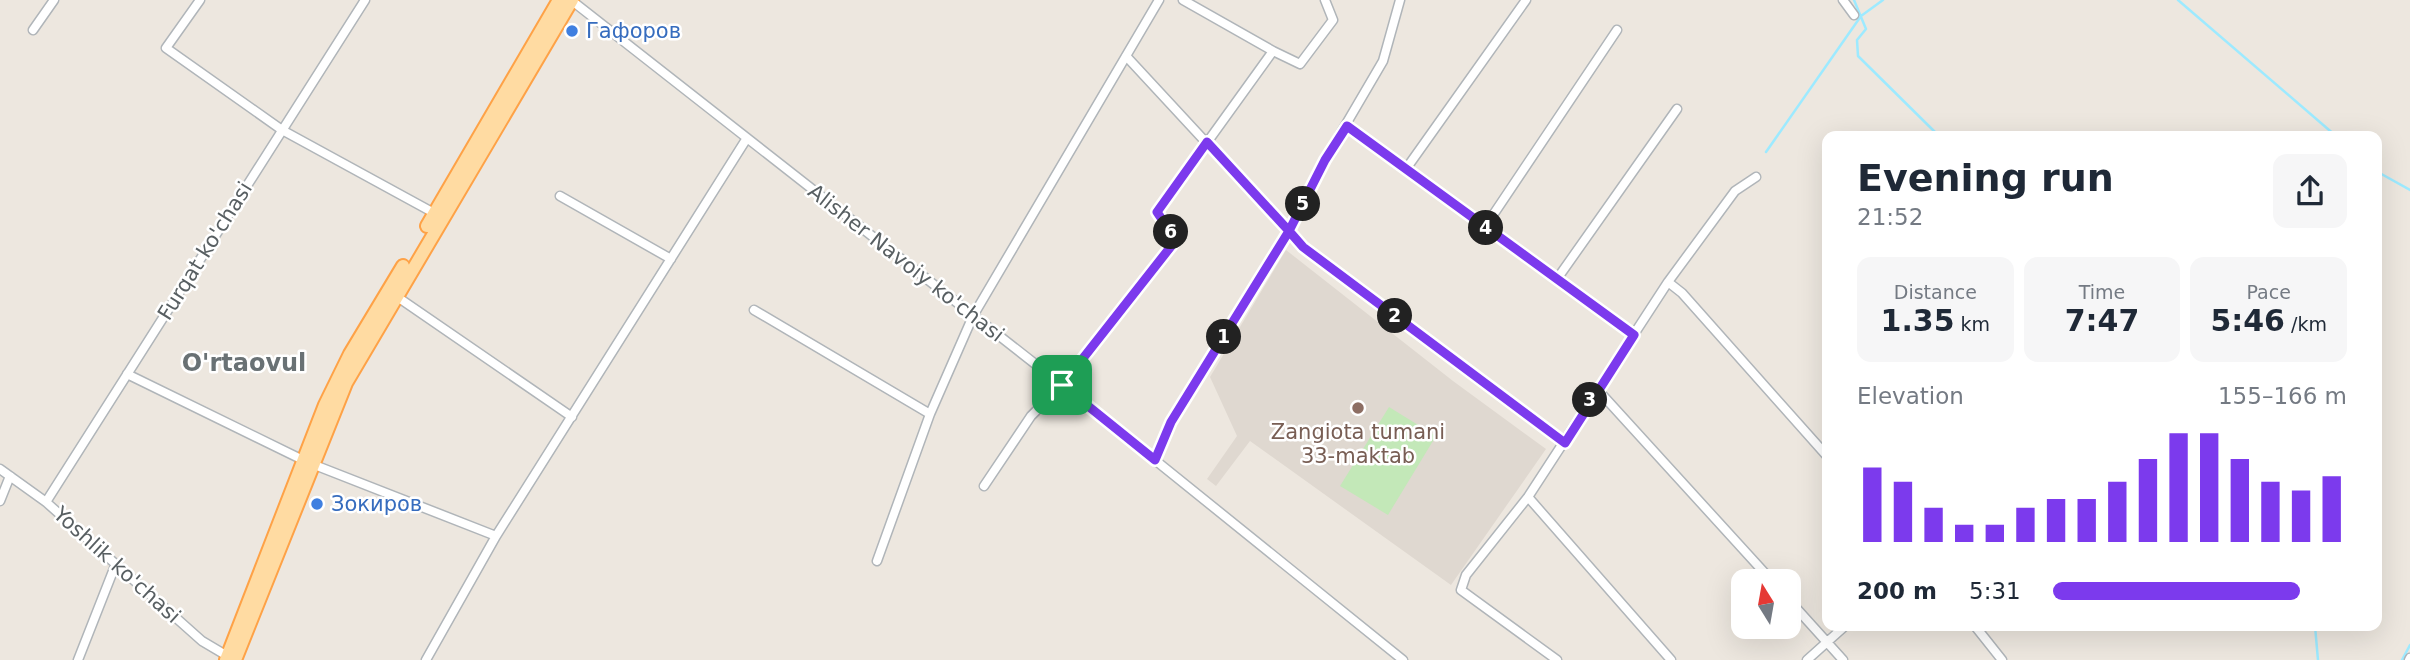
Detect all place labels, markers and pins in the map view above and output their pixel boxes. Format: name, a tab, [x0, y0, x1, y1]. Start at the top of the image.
place label: Гафоров	[586, 19, 681, 43]
marker: Гафоров	[564, 23, 580, 39]
pin: 5	[1286, 186, 1320, 222]
pin: 4	[1468, 210, 1504, 246]
pin: 6	[1154, 215, 1188, 250]
pin: 2	[1378, 298, 1412, 334]
pin: 1	[1206, 320, 1242, 354]
pin	[1032, 355, 1092, 415]
pin: 3	[1572, 382, 1608, 418]
marker: Zangiota tumani 33-maktab	[1350, 400, 1366, 416]
place label: Zangiota tumani 33-maktab	[1271, 420, 1445, 468]
place label: Зокиров	[331, 492, 422, 516]
marker: Зокиров	[309, 496, 325, 512]

